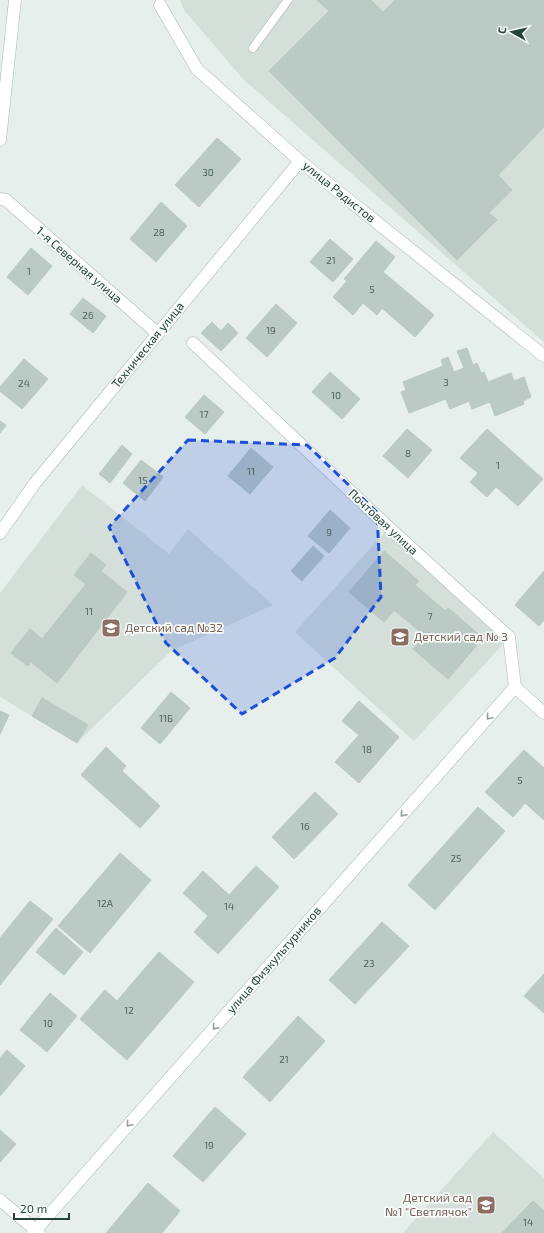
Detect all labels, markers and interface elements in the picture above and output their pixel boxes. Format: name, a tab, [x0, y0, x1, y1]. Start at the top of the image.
north arrow	[492, 12, 532, 52]
text: С	[495, 26, 509, 35]
street label: улица Радистов	[300, 158, 379, 226]
house number: 30	[202, 166, 214, 178]
street label: 1-я Северная улица	[33, 223, 125, 306]
house number: 28	[153, 226, 165, 238]
house number: 21	[326, 254, 336, 266]
house number: 1	[27, 265, 31, 277]
house number: 5	[369, 283, 375, 295]
street label: Техническая улица	[108, 298, 187, 391]
house number: 26	[82, 309, 94, 321]
house number: 19	[266, 324, 276, 336]
house number: 3	[443, 376, 449, 388]
house number: 24	[18, 377, 30, 389]
house number: 10	[331, 389, 341, 401]
house number: 17	[199, 408, 209, 420]
house number: 8	[405, 447, 411, 459]
house number: 1	[496, 459, 500, 471]
house number: 11	[247, 465, 255, 477]
house number: 15	[138, 474, 148, 486]
street label: Почтовая улица	[345, 485, 421, 558]
house number: 9	[326, 526, 332, 538]
house number: 11	[85, 605, 93, 617]
house number: 7	[427, 610, 433, 622]
school or university icon: Детский сад №32	[100, 617, 122, 639]
place label: Детский сад №32	[125, 620, 223, 634]
school or university icon: Детский сад № 3	[389, 626, 411, 648]
place label: Детский сад № 3	[414, 629, 508, 643]
house number: 11Б	[159, 712, 173, 724]
one-way arrow	[487, 712, 494, 719]
house number: 18	[362, 743, 372, 755]
house number: 5	[517, 774, 523, 786]
one-way arrow	[401, 809, 408, 817]
house number: 16	[300, 820, 310, 832]
house number: 25	[451, 852, 461, 864]
house number: 12А	[97, 897, 114, 909]
house number: 14	[224, 900, 234, 912]
street label: улица Физкультурников	[223, 903, 324, 1016]
house number: 23	[363, 957, 375, 969]
house number: 12	[124, 1004, 134, 1016]
house number: 10	[43, 1017, 53, 1029]
one-way arrow	[213, 1022, 220, 1030]
house number: 21	[279, 1053, 289, 1065]
one-way arrow	[127, 1120, 134, 1127]
house number: 19	[204, 1139, 214, 1151]
place label: Детский сад №1 "Светлячок"	[385, 1190, 472, 1218]
school or university icon: Детский сад №1 "Светлячок"	[475, 1194, 497, 1216]
scale bar	[14, 1195, 69, 1221]
text: 20 m	[20, 1201, 47, 1215]
house number: 14	[523, 1216, 533, 1228]

